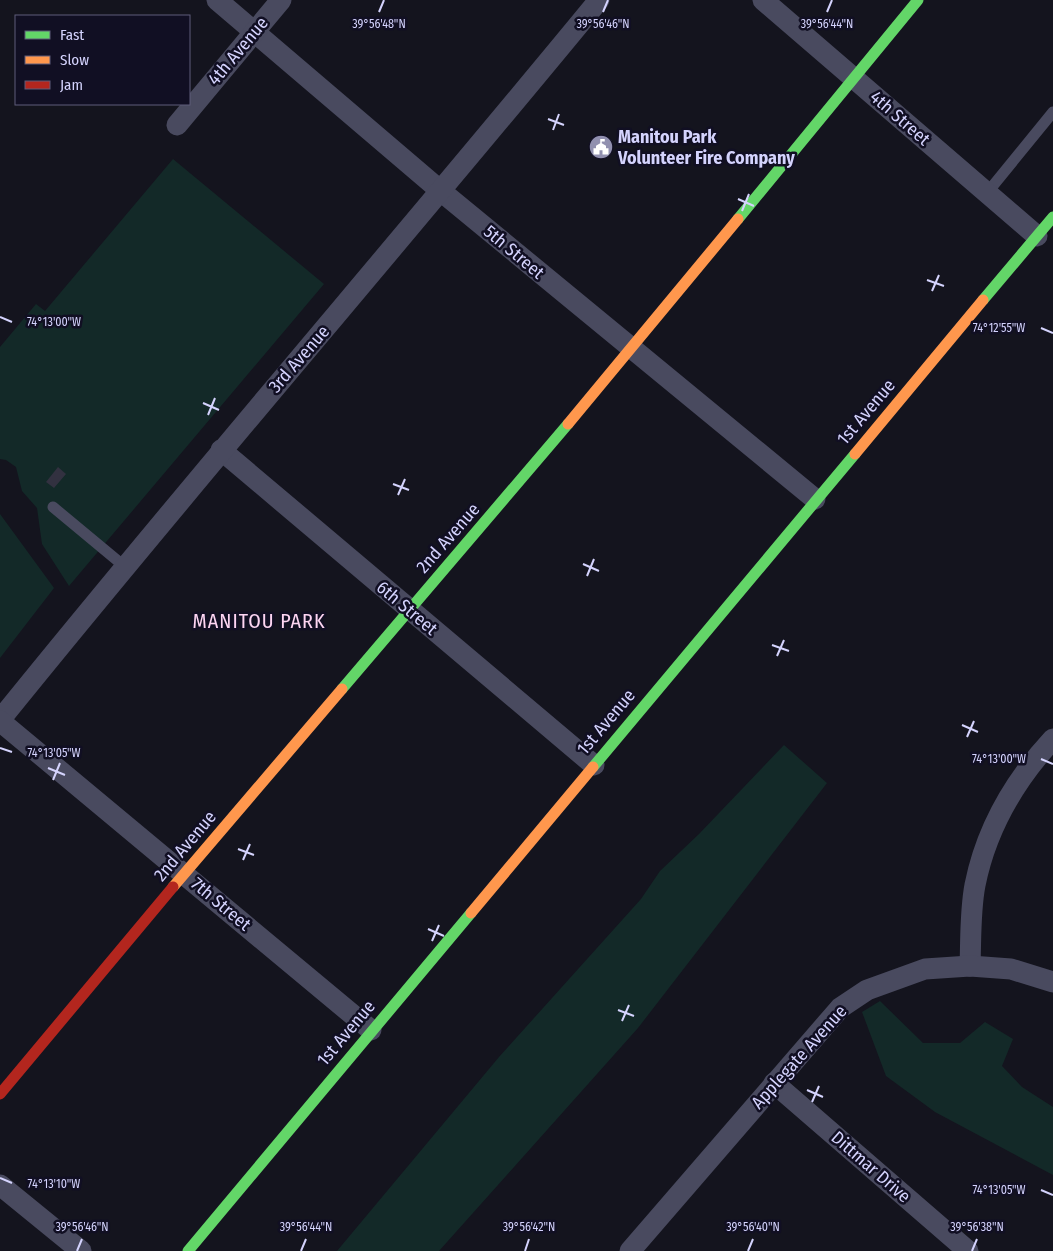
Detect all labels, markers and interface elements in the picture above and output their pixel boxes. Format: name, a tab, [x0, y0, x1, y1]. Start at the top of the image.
street label: 4th Avenue	[203, 12, 273, 90]
legend	[15, 15, 190, 105]
text: 39°56'48"N	[352, 17, 406, 31]
text: 39°56'46"N	[576, 17, 630, 31]
text: 39°56'44"N	[801, 17, 853, 31]
text: Fast	[60, 26, 84, 44]
text: Slow	[60, 51, 89, 69]
text: Jam	[60, 76, 83, 94]
street label: 4th Street	[865, 86, 935, 150]
place label: Manitou Park Volunteer Fire Company	[617, 126, 795, 169]
public building icon: Manitou Park Volunteer Fire Company	[588, 134, 614, 160]
street label: 5th Street	[479, 220, 549, 284]
text: 74°13'00"W	[27, 315, 81, 329]
street label: 3rd Avenue	[264, 321, 334, 397]
text: 74°12'55"W	[973, 321, 1025, 335]
street label: 1st Avenue	[832, 375, 900, 449]
street label: 2nd Avenue	[412, 498, 484, 577]
street label: 6th Street	[372, 576, 442, 640]
district label: MANITOU PARK	[193, 609, 325, 633]
street label: 1st Avenue	[572, 685, 640, 759]
text: 74°13'05"W	[27, 746, 81, 760]
text: 74°13'00"W	[972, 752, 1026, 766]
street label: 2nd Avenue	[149, 806, 221, 886]
street label: 7th Street	[187, 873, 255, 935]
street label: 1st Avenue	[312, 996, 380, 1070]
street label: Applegate Avenue	[747, 1001, 851, 1113]
street label: Dittmar Drive	[827, 1127, 915, 1208]
text: 74°13'10"W	[28, 1177, 80, 1191]
text: 74°13'05"W	[972, 1183, 1026, 1197]
text: 39°56'46"N	[55, 1220, 109, 1234]
text: 39°56'44"N	[280, 1220, 332, 1234]
text: 39°56'42"N	[503, 1220, 555, 1234]
text: 39°56'40"N	[726, 1220, 780, 1234]
text: 39°56'38"N	[950, 1220, 1004, 1234]

